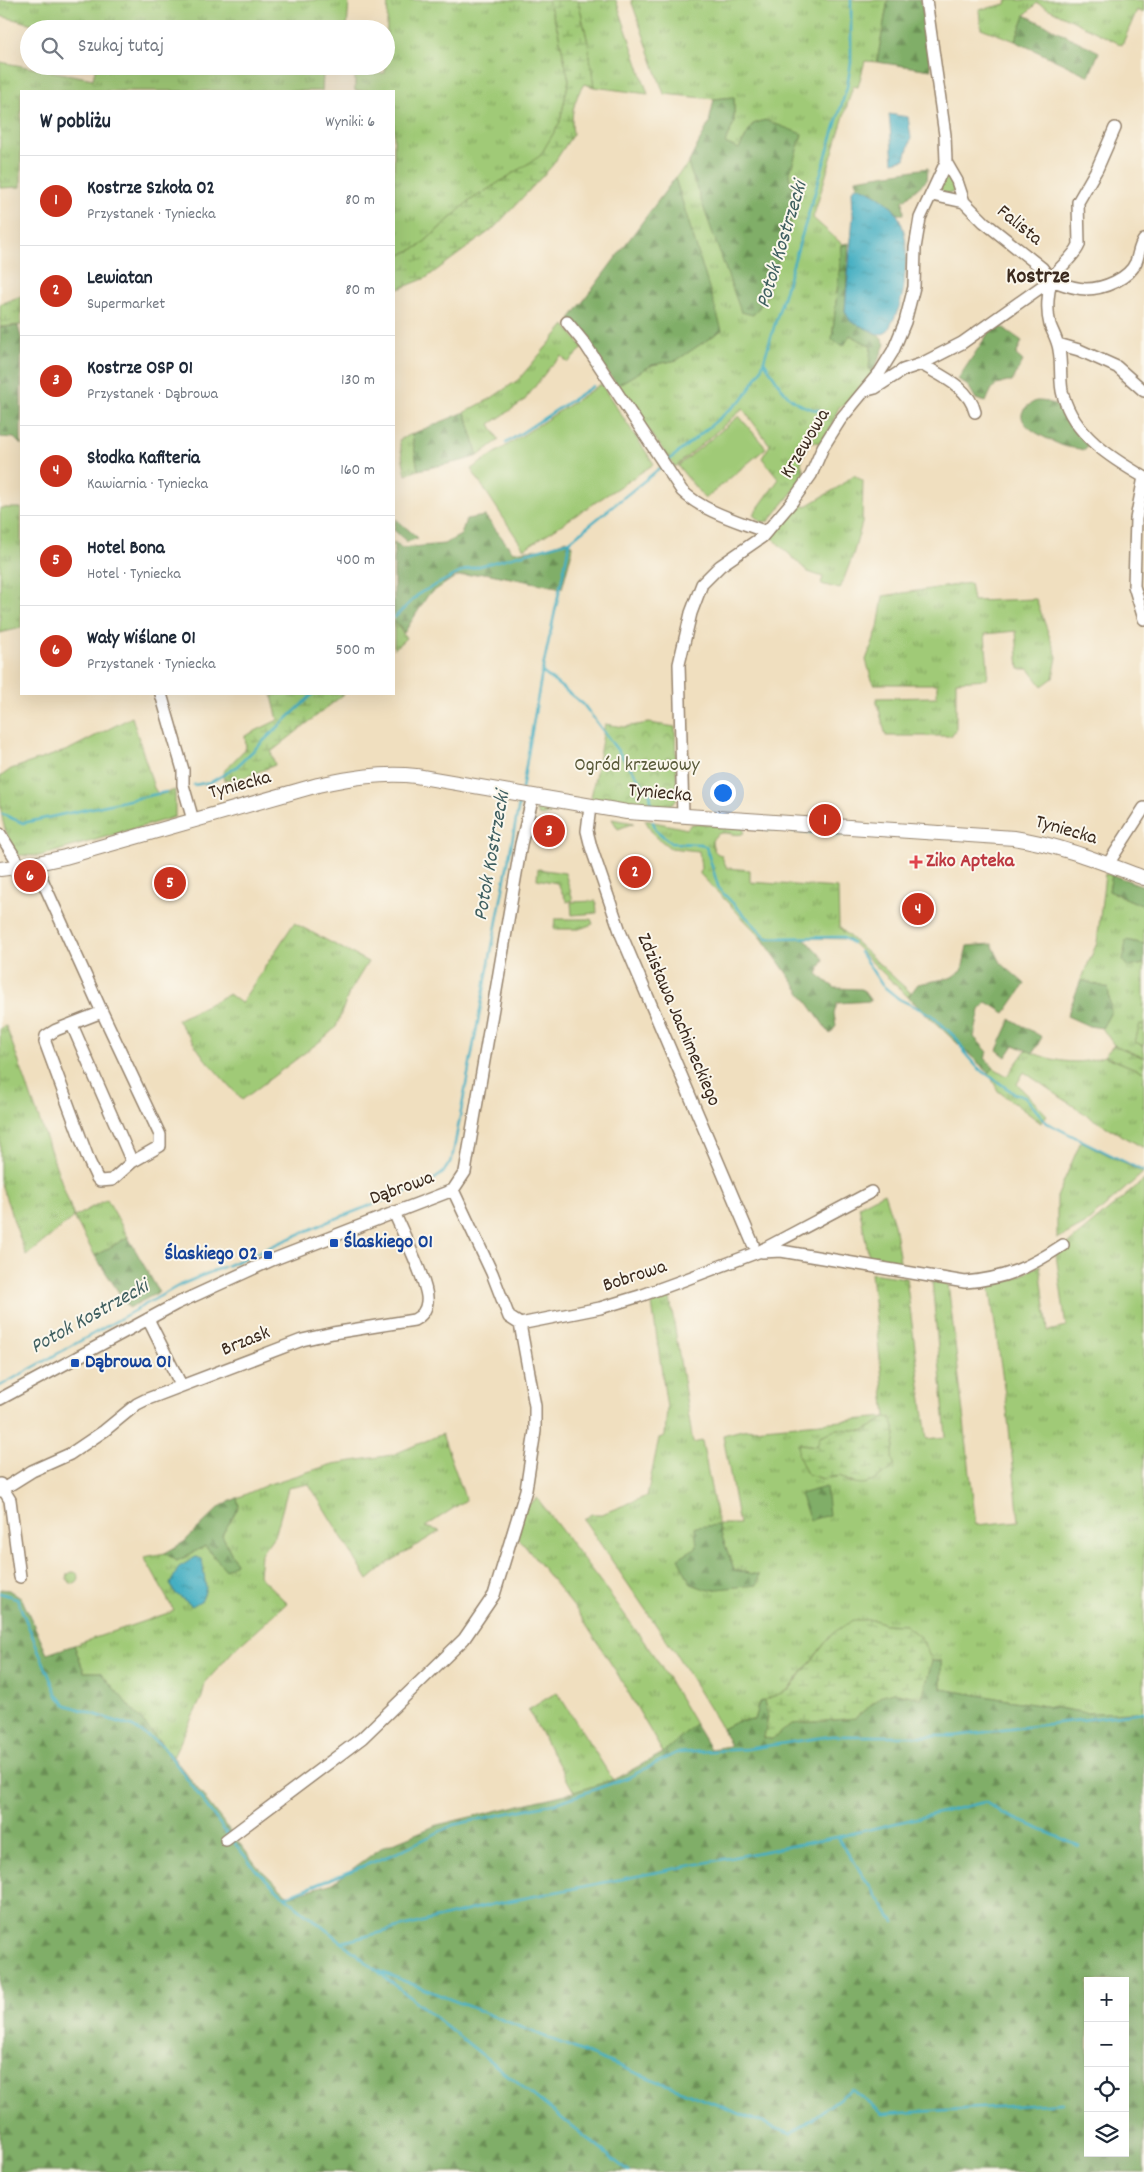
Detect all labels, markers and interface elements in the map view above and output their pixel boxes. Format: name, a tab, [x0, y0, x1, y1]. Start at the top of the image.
search box	[20, 20, 395, 75]
icon: search	[38, 34, 66, 62]
text: Szukaj tutaj	[78, 34, 164, 61]
text: W pobliżu	[40, 108, 111, 138]
text: Wyniki: 6	[325, 111, 375, 134]
water label: Potok Kostrzecki	[750, 175, 817, 312]
text: Kostrze Szkoła 02	[87, 176, 215, 203]
text: 1	[54, 189, 58, 212]
text: 80 m	[345, 189, 375, 212]
street label: Falista	[990, 199, 1048, 254]
text: Przystanek · Tyniecka	[87, 203, 216, 226]
district label: Kostrze	[1006, 262, 1070, 293]
text: Lewiatan	[87, 266, 152, 293]
text: 2	[53, 279, 60, 302]
text: 80 m	[345, 279, 375, 302]
text: Supermarket	[87, 293, 165, 316]
text: Kostrze OSP 01	[87, 356, 193, 383]
text: 3	[52, 369, 60, 392]
text: 130 m	[341, 369, 375, 392]
text: Przystanek · Dąbrowa	[87, 383, 218, 406]
street label: Krzewowa	[774, 403, 838, 484]
text: Słodka Kafiteria	[87, 446, 200, 473]
text: 4	[53, 459, 59, 482]
text: 160 m	[340, 459, 375, 482]
text: Kawiarnia · Tyniecka	[87, 473, 208, 496]
text: Hotel Bona	[87, 536, 165, 563]
text: 5	[52, 549, 60, 572]
text: 400 m	[336, 549, 375, 572]
text: Hotel · Tyniecka	[87, 563, 181, 586]
text: Wały Wiślane 01	[87, 626, 196, 653]
text: 6	[52, 639, 60, 662]
text: 500 m	[335, 639, 375, 662]
text: Przystanek · Tyniecka	[87, 653, 216, 676]
park label: Ogród krzewowy	[574, 752, 701, 780]
street label: Tyniecka	[206, 764, 275, 808]
street label: Tyniecka	[627, 777, 693, 811]
your location	[710, 780, 736, 806]
water label: Potok Kostrzecki	[467, 786, 520, 923]
pin: 1	[809, 801, 841, 839]
street label: Tyniecka	[1032, 809, 1101, 853]
pin: 3	[533, 812, 565, 850]
place label: Ziko Apteka	[926, 848, 1015, 876]
pin: 2	[619, 853, 651, 891]
marker: Ziko Apteka	[910, 856, 922, 868]
pin: 6	[14, 857, 46, 895]
pin: 5	[154, 864, 186, 902]
pin: 4	[902, 890, 934, 928]
street label: Zdzisława Jachimeckiego	[629, 929, 727, 1111]
street label: Dąbrowa	[366, 1164, 439, 1214]
place label: Ślaskiego 01	[344, 1229, 433, 1257]
marker: Ślaskiego 01	[328, 1237, 340, 1249]
place label: Ślaskiego 02	[165, 1241, 258, 1269]
marker: Ślaskiego 02	[262, 1249, 274, 1261]
street label: Bobrowa	[599, 1253, 671, 1300]
water label: Potok Kostrzecki	[25, 1272, 157, 1363]
street label: Brzask	[217, 1320, 275, 1364]
place label: Dąbrowa 01	[85, 1349, 171, 1377]
marker: Dąbrowa 01	[69, 1357, 81, 1369]
map controls	[1084, 1977, 1129, 2157]
button: +	[1084, 1977, 1129, 2022]
button: −	[1084, 2022, 1129, 2067]
button: locate	[1084, 2067, 1129, 2112]
button: layers	[1084, 2112, 1129, 2157]

